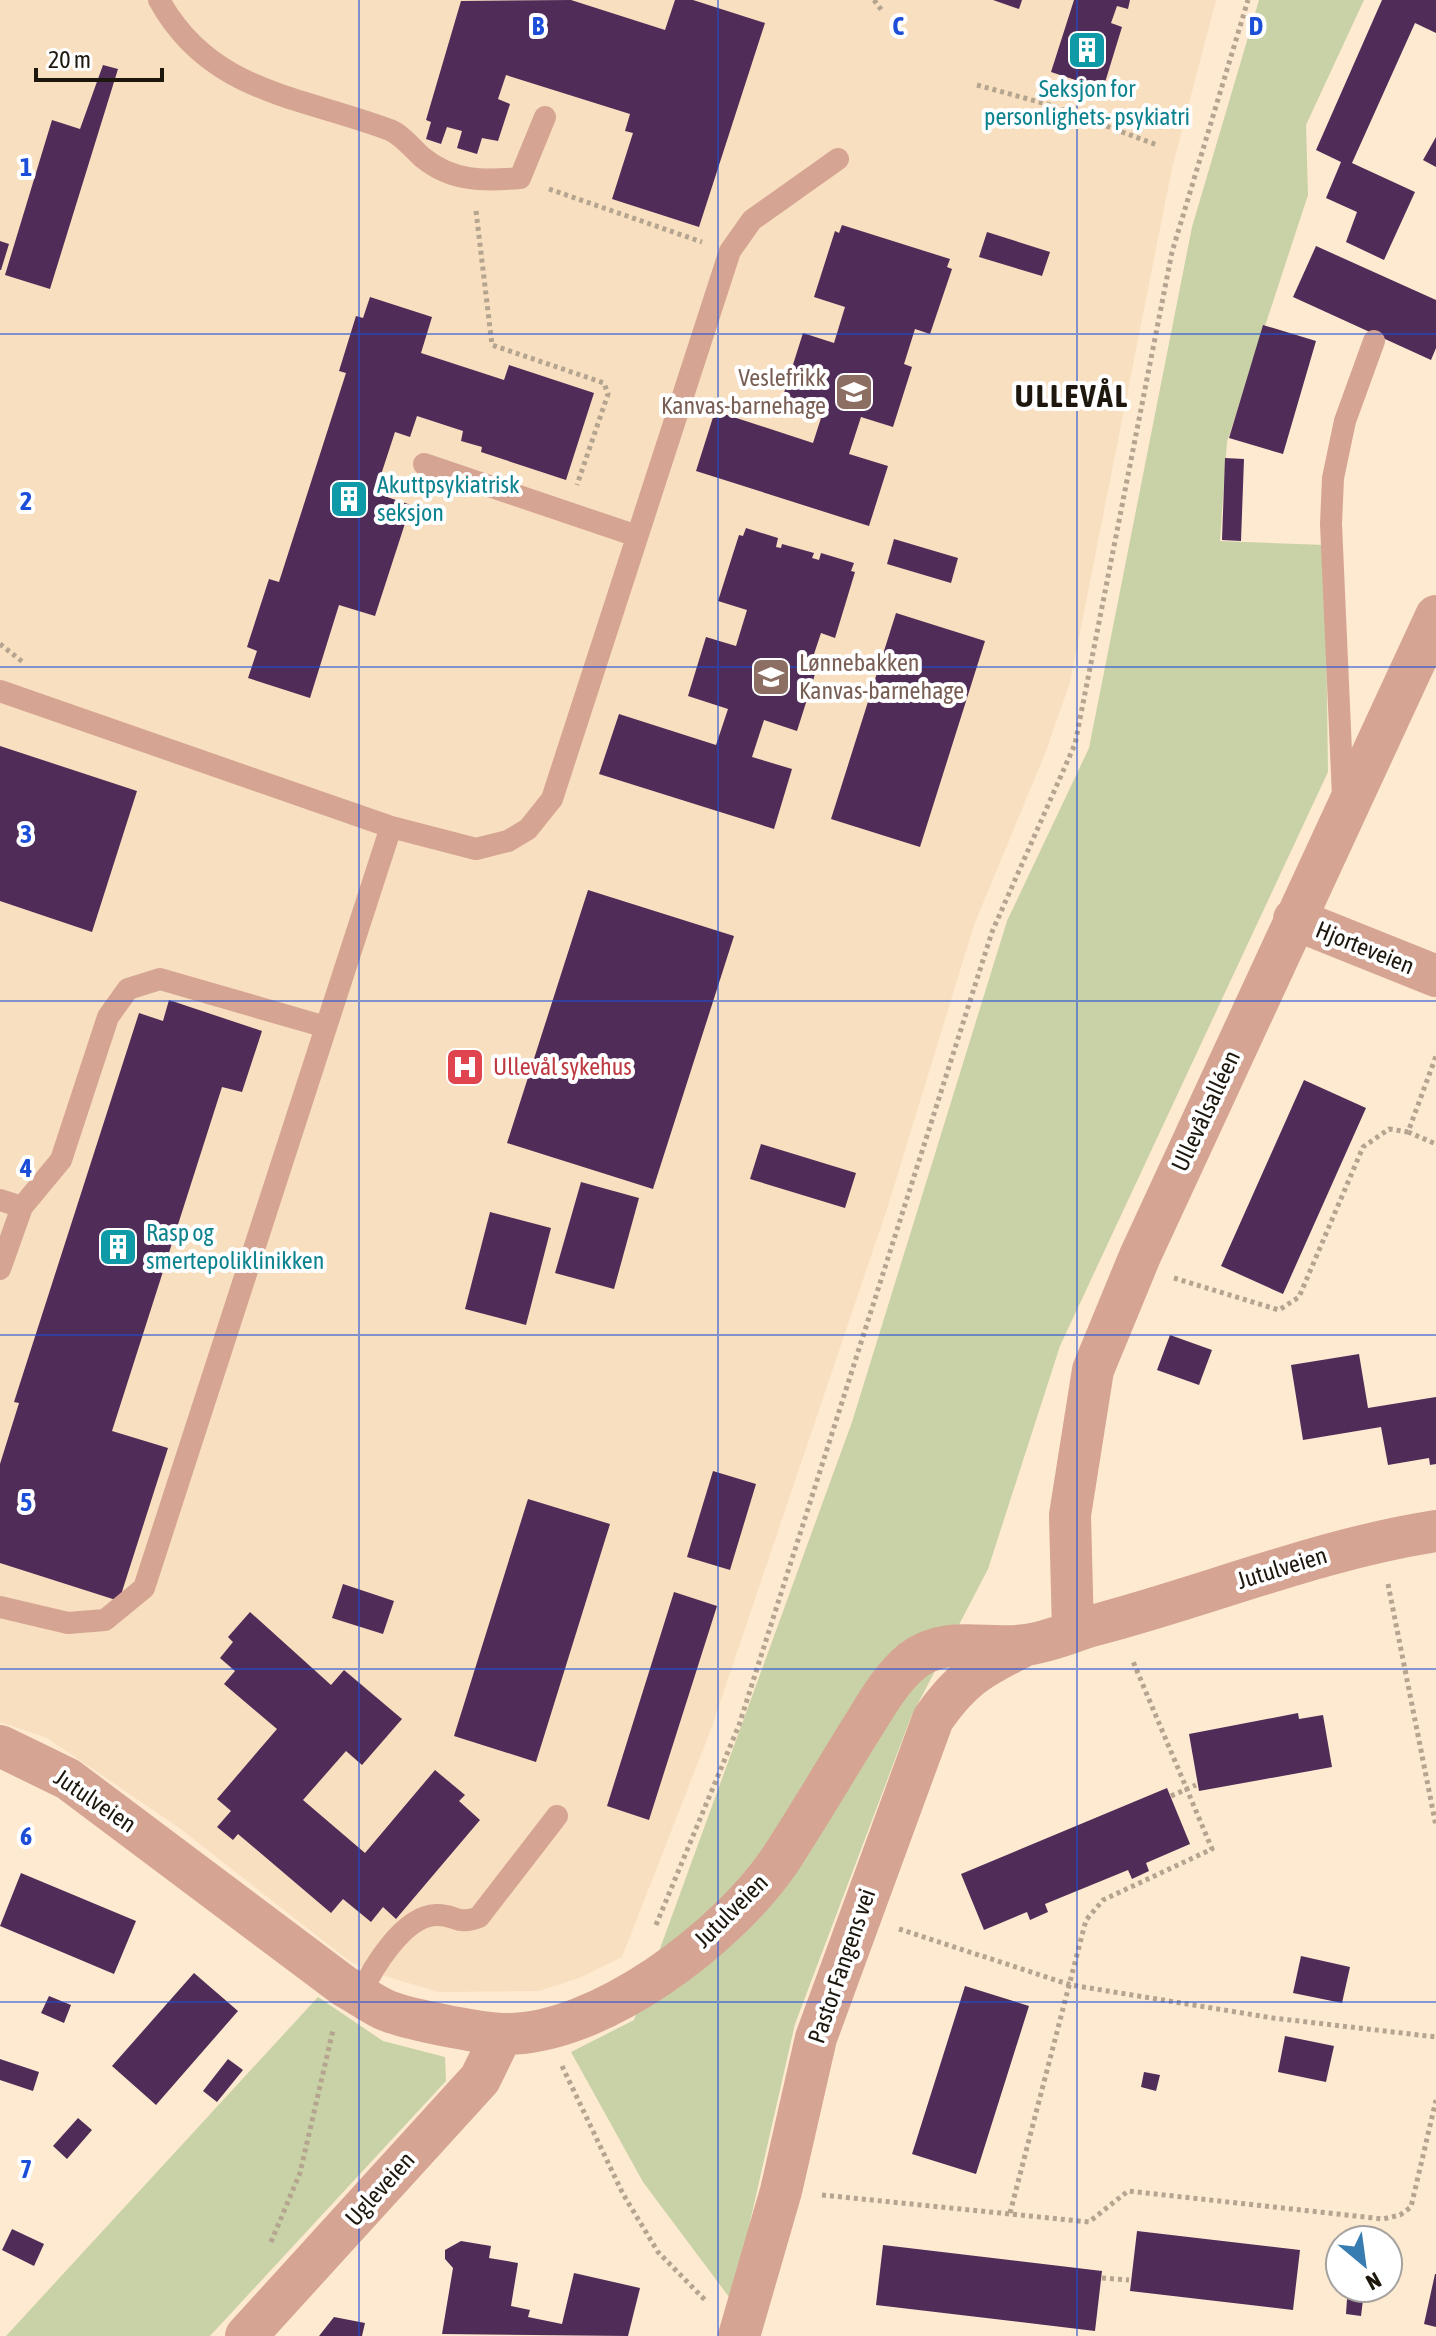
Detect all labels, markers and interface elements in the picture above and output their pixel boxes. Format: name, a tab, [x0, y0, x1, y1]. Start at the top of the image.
text: B	[532, 11, 545, 41]
text: C	[892, 11, 904, 41]
text: D	[1249, 11, 1263, 41]
building icon: Seksjon for personlighets- psykiatri	[1066, 29, 1108, 71]
scale bar	[36, 32, 162, 82]
text: 20 m	[48, 46, 91, 73]
place label: Seksjon for personlighets- psykiatri	[984, 75, 1190, 130]
text: 1	[20, 152, 32, 182]
place label: Veslefrikk Kanvas-barnehage	[661, 364, 826, 419]
school or university icon: Veslefrikk Kanvas-barnehage	[833, 371, 875, 413]
district label: ULLEVÅL	[1015, 377, 1129, 414]
place label: Akuttpsykiatrisk seksjon	[377, 471, 520, 526]
building icon: Akuttpsykiatrisk seksjon	[328, 478, 370, 520]
text: 2	[20, 486, 32, 516]
place label: Lønnebakken Kanvas-barnehage	[799, 649, 964, 704]
school or university icon: Lønnebakken Kanvas-barnehage	[750, 656, 792, 698]
text: 3	[20, 819, 32, 849]
street label: Hjorteveien	[1312, 916, 1418, 979]
hospital icon: Ullevål sykehus	[444, 1046, 486, 1088]
street label: Ullevålsalléen	[1166, 1046, 1245, 1175]
place label: Ullevål sykehus	[493, 1053, 632, 1080]
text: 4	[19, 1153, 32, 1183]
place label: Rasp og smertepoliklinikken	[146, 1219, 324, 1274]
building icon: Rasp og smertepoliklinikken	[97, 1226, 139, 1268]
text: 5	[20, 1487, 32, 1517]
street label: Jutulveien	[1234, 1541, 1330, 1594]
street label: Jutulveien	[49, 1764, 141, 1838]
text: 6	[20, 1821, 32, 1851]
street label: Jutulveien	[688, 1868, 773, 1953]
street label: Pastor Fangens vei	[802, 1885, 881, 2047]
street label: Ugleveien	[340, 2146, 420, 2231]
text: 7	[20, 2154, 32, 2184]
north arrow	[1324, 2224, 1404, 2304]
text: N	[1362, 2267, 1386, 2296]

